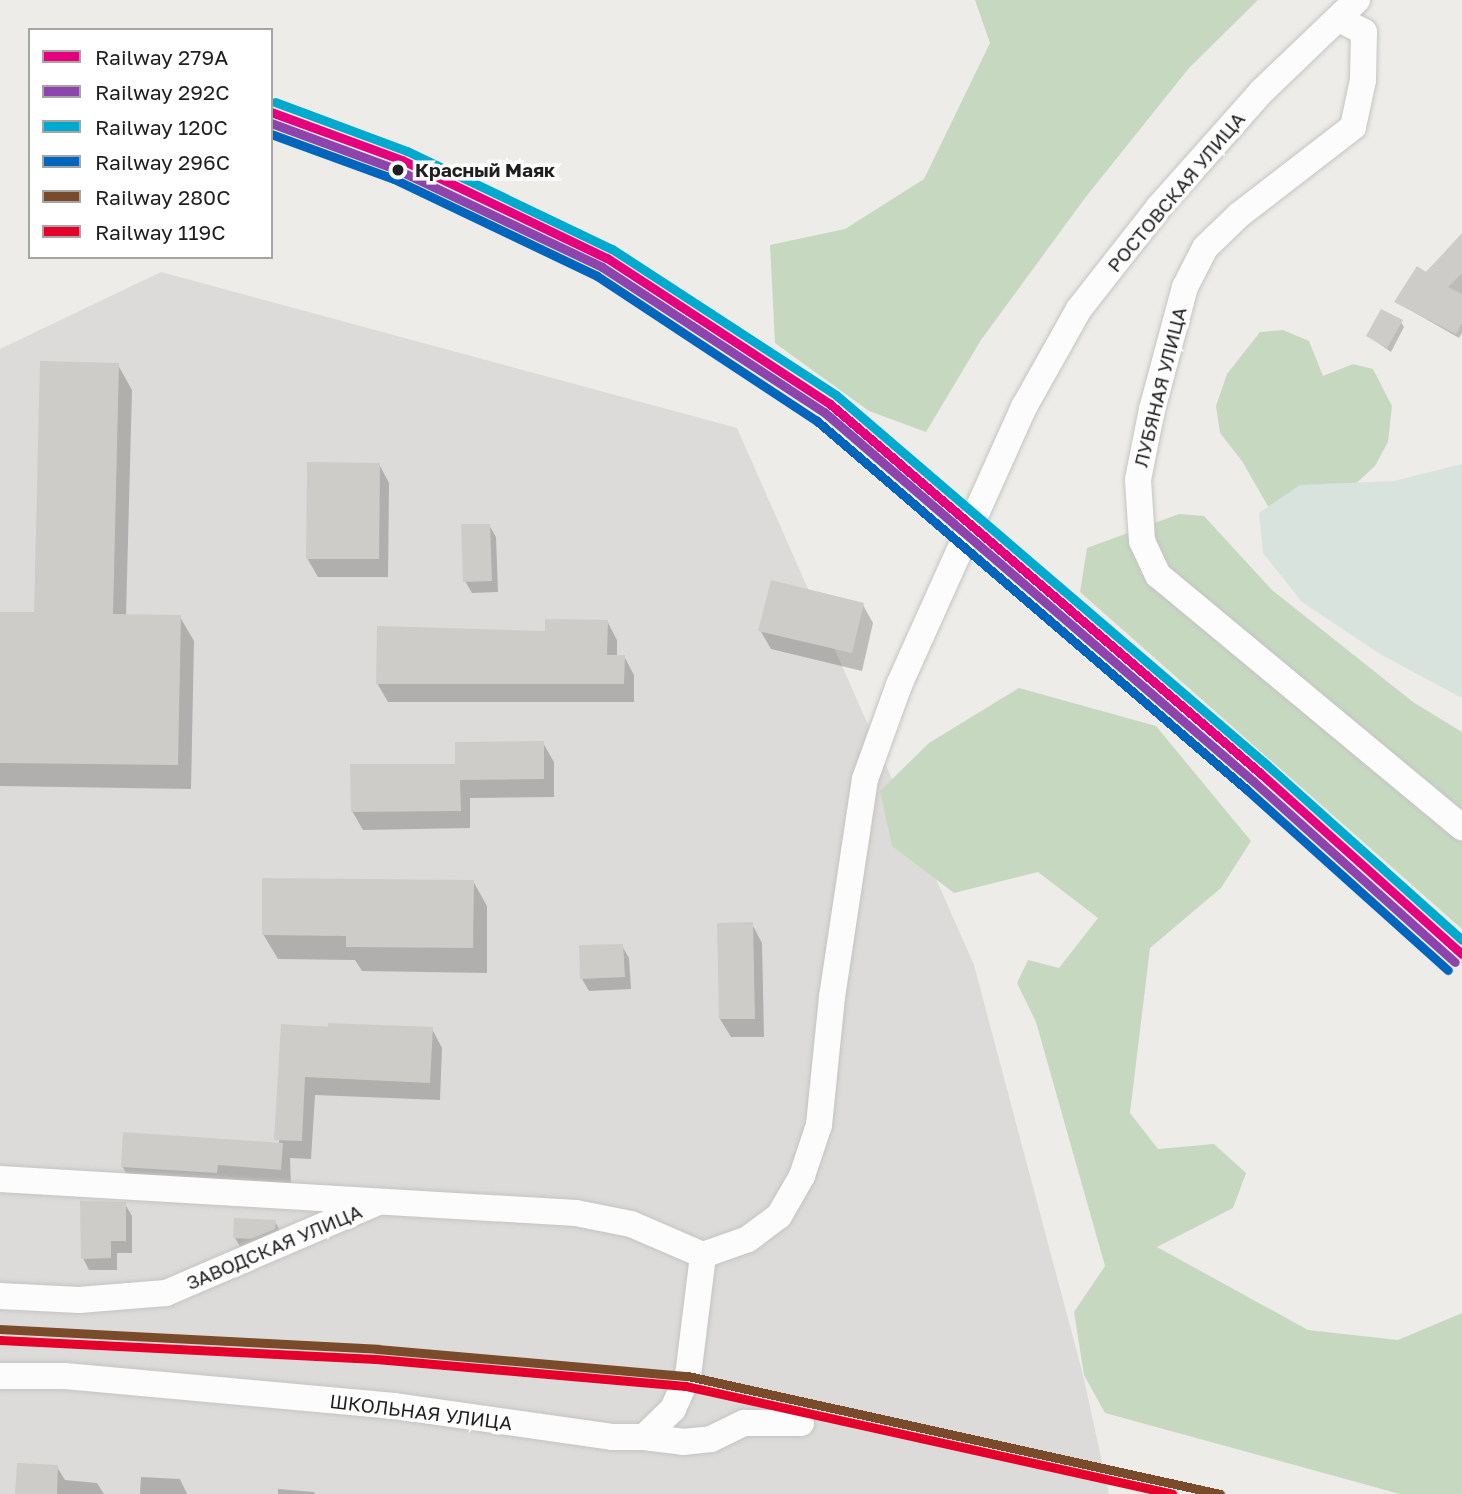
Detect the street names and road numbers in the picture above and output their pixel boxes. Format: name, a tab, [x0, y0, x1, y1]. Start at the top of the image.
street label: РОСТОВСКАЯ УЛИЦА	[1102, 107, 1250, 277]
street label: ЛУБЯНАЯ УЛИЦА	[1129, 305, 1191, 469]
street label: ЗАВОДСКАЯ УЛИЦА	[183, 1200, 365, 1294]
street label: ШКОЛЬНАЯ УЛИЦА	[328, 1389, 514, 1435]

